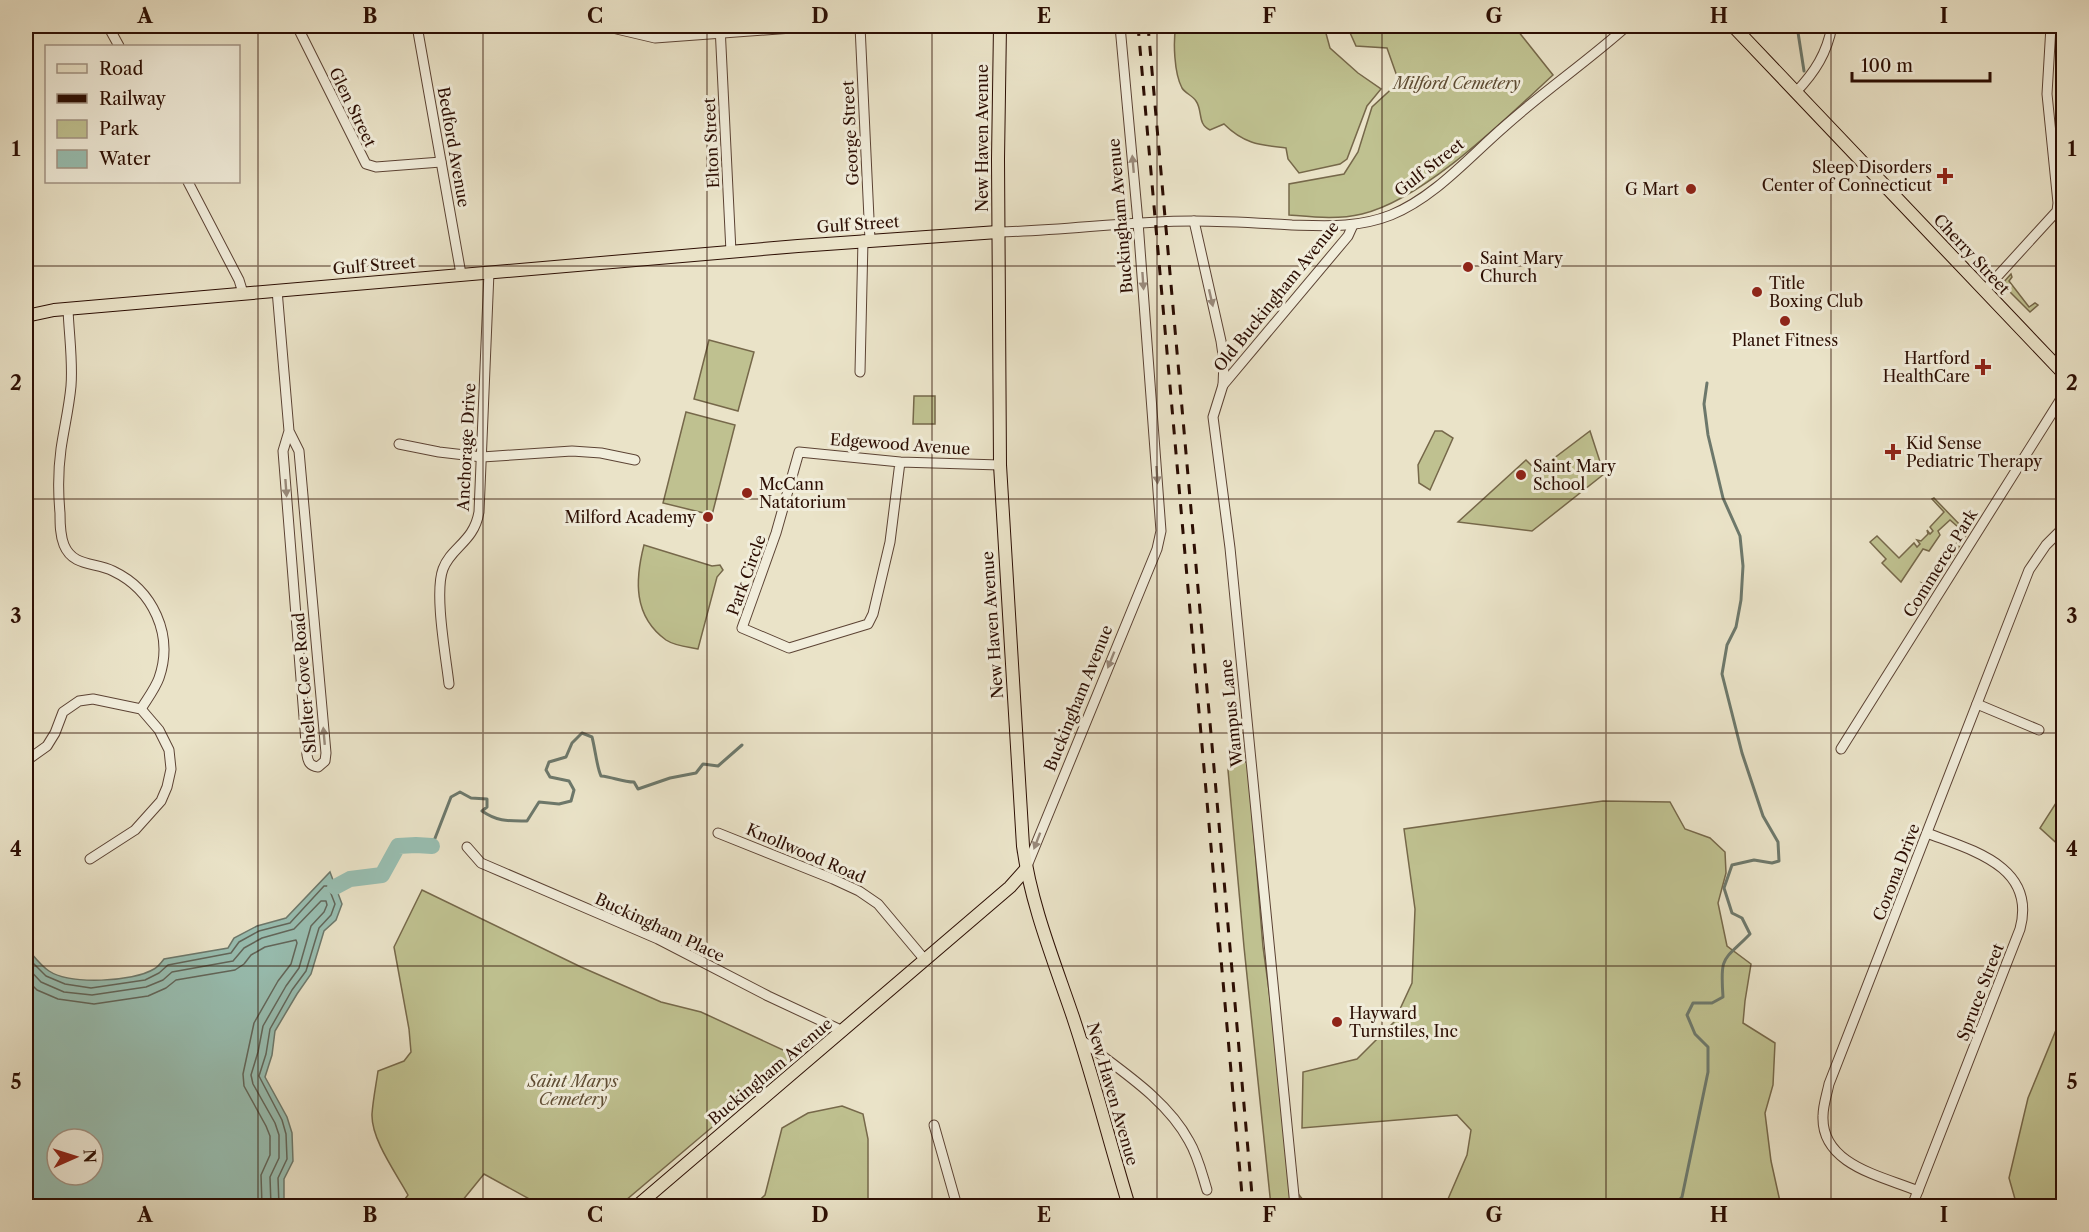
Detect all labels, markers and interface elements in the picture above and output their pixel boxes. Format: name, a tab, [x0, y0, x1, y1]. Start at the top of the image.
text: A	[136, 4, 153, 28]
text: B	[363, 4, 378, 28]
text: C	[587, 4, 603, 28]
text: D	[811, 4, 829, 28]
text: E	[1037, 4, 1051, 28]
text: F	[1262, 4, 1276, 28]
text: G	[1486, 4, 1503, 28]
text: H	[1710, 4, 1728, 28]
text: I	[1940, 4, 1948, 28]
legend	[45, 45, 240, 183]
scale bar	[1852, 45, 1990, 83]
text: 100 m	[1861, 55, 1913, 77]
text: Road	[99, 58, 144, 80]
street label: Glen Street	[325, 64, 381, 150]
street label: New Haven Avenue	[972, 64, 992, 212]
park label: Milford Cemetery	[1391, 73, 1521, 93]
street label: George Street	[837, 80, 863, 186]
street label: Bedford Avenue	[434, 85, 474, 209]
text: Railway	[99, 88, 167, 110]
street label: Elton Street	[699, 97, 723, 189]
text: Park	[99, 118, 140, 140]
street label: Gulf Street	[1390, 133, 1468, 200]
text: 1	[12, 137, 21, 161]
street label: Buckingham Avenue	[1103, 137, 1137, 295]
text: 1	[2068, 137, 2077, 161]
text: Water	[98, 148, 151, 170]
one-way arrow	[1128, 155, 1138, 174]
place label: Sleep Disorders Center of Connecticut	[1762, 157, 1932, 195]
marker: Sleep Disorders Center of Connecticut	[1936, 167, 1954, 185]
place label: G Mart	[1625, 179, 1679, 199]
marker: G Mart	[1684, 182, 1698, 196]
street label: Cherry Street	[1930, 210, 2015, 299]
street label: Gulf Street	[816, 211, 900, 237]
street label: Old Buckingham Avenue	[1209, 217, 1343, 375]
place label: Saint Mary Church	[1480, 248, 1564, 286]
street label: Gulf Street	[332, 251, 416, 279]
marker: Saint Mary Church	[1461, 260, 1475, 274]
one-way arrow	[1138, 271, 1147, 290]
place label: Title Boxing Club	[1769, 273, 1863, 311]
marker: Title Boxing Club	[1750, 285, 1764, 299]
one-way arrow	[1207, 289, 1216, 308]
marker: Planet Fitness	[1778, 314, 1792, 328]
place label: Planet Fitness	[1732, 330, 1838, 350]
place label: Hartford HealthCare	[1883, 348, 1970, 386]
marker: Hartford HealthCare	[1974, 358, 1992, 376]
text: 2	[10, 371, 22, 395]
text: 2	[2066, 371, 2078, 395]
street label: Anchorage Drive	[453, 382, 479, 513]
street label: Edgewood Avenue	[829, 429, 971, 459]
place label: Kid Sense Pediatric Therapy	[1906, 433, 2043, 471]
marker: Kid Sense Pediatric Therapy	[1884, 443, 1902, 461]
place label: Saint Mary School	[1533, 456, 1617, 494]
one-way arrow	[1152, 466, 1162, 485]
marker: Saint Mary School	[1514, 468, 1528, 482]
place label: McCann Natatorium	[759, 474, 846, 512]
one-way arrow	[281, 479, 291, 498]
marker: McCann Natatorium	[740, 486, 754, 500]
street label: Commerce Park	[1899, 505, 1982, 621]
place label: Milford Academy	[564, 507, 697, 527]
marker: Milford Academy	[701, 510, 715, 524]
street label: Park Circle	[722, 532, 770, 618]
street label: New Haven Avenue	[977, 551, 1007, 699]
text: 3	[10, 604, 22, 628]
text: 3	[2066, 604, 2078, 628]
street label: Shelter Cove Road	[288, 611, 320, 754]
street label: Buckingham Avenue	[1040, 622, 1116, 774]
one-way arrow	[1106, 652, 1116, 670]
street label: Wampus Lane	[1215, 658, 1247, 769]
one-way arrow	[319, 726, 329, 745]
street label: Knollwood Road	[743, 819, 869, 887]
street label: Corona Drive	[1868, 820, 1924, 923]
one-way arrow	[1032, 832, 1041, 850]
text: 4	[10, 837, 22, 861]
text: 4	[2066, 837, 2078, 861]
street label: Buckingham Place	[592, 888, 728, 966]
street label: Spruce Street	[1952, 940, 2008, 1044]
place label: Hayward Turnstiles, Inc	[1349, 1003, 1458, 1041]
street label: Buckingham Avenue	[704, 1013, 836, 1129]
marker: Hayward Turnstiles, Inc	[1330, 1015, 1344, 1029]
street label: New Haven Avenue	[1083, 1020, 1143, 1168]
text: 5	[10, 1070, 22, 1094]
text: 5	[2066, 1070, 2078, 1094]
park label: Saint Marys Cemetery	[527, 1071, 618, 1109]
north arrow	[45, 1127, 105, 1187]
text: N	[80, 1149, 100, 1164]
text: A	[136, 1203, 153, 1227]
text: B	[363, 1203, 378, 1227]
text: C	[587, 1203, 603, 1227]
text: D	[811, 1203, 829, 1227]
text: E	[1037, 1203, 1051, 1227]
text: F	[1262, 1203, 1276, 1227]
text: G	[1486, 1203, 1503, 1227]
text: H	[1710, 1203, 1728, 1227]
text: I	[1940, 1203, 1948, 1227]

